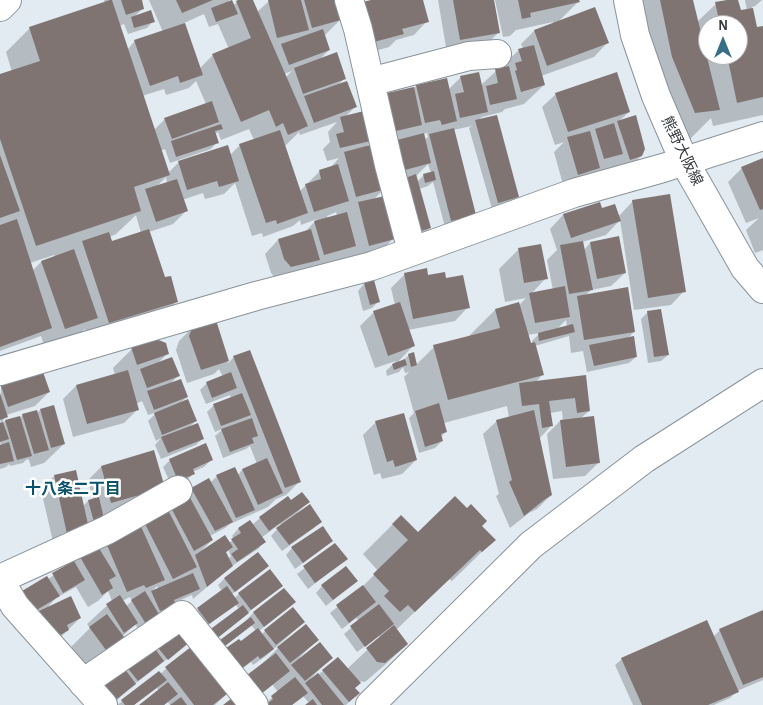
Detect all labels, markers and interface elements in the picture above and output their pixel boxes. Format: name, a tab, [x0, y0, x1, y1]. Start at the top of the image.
north arrow	[698, 15, 748, 65]
text: N	[718, 19, 728, 33]
street label: 熊野大阪線	[657, 113, 707, 189]
district label: 十八条二丁目	[25, 479, 121, 499]

